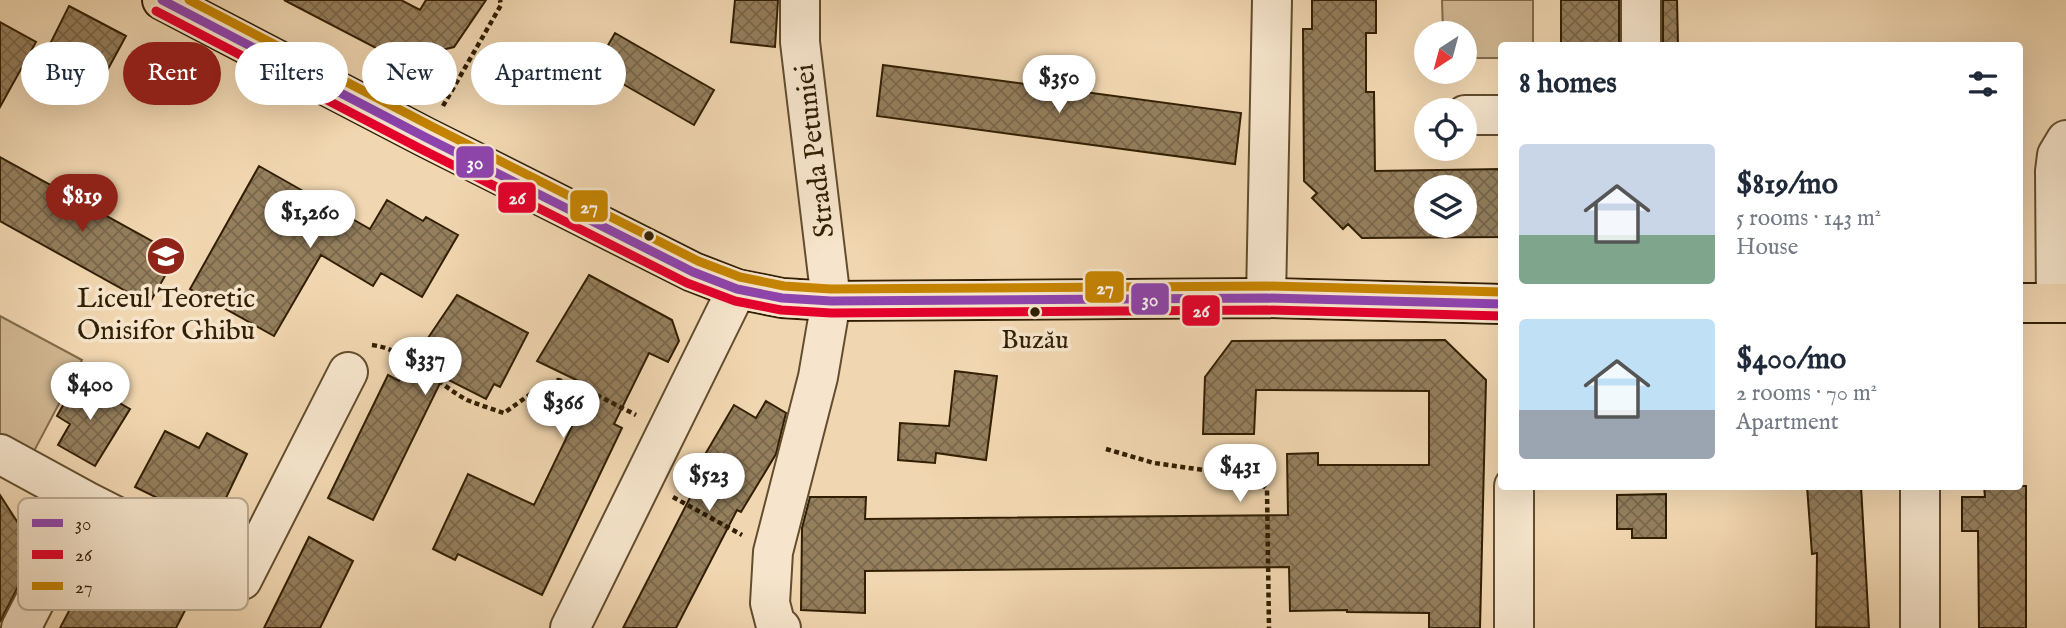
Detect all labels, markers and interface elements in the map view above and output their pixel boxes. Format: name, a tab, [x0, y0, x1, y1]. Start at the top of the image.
north arrow	[1414, 21, 1477, 84]
map controls	[1414, 21, 1477, 238]
chip: Buy	[21, 42, 109, 105]
chip: Rent	[123, 42, 221, 105]
chip: Filters	[235, 42, 348, 105]
chip: New	[362, 42, 457, 105]
chip: Apartment	[471, 42, 626, 105]
pin: $350	[1018, 55, 1100, 115]
street label: Strada Petuniei	[787, 62, 844, 240]
text: $350	[1039, 63, 1079, 92]
text: 8 homes	[1519, 65, 1617, 103]
icon: filters	[1964, 65, 2002, 103]
button: locate	[1414, 98, 1477, 161]
line badge: 30	[455, 145, 495, 179]
text: 30	[467, 152, 483, 176]
text: $819/mo	[1736, 166, 1838, 204]
icon: home	[1575, 172, 1659, 256]
pin: $819	[41, 174, 123, 234]
button: layers	[1414, 175, 1477, 238]
line badge: 26	[497, 181, 537, 214]
text: $819	[62, 182, 102, 211]
text: 26	[509, 187, 526, 211]
line badge: 27	[569, 189, 609, 223]
pin: $1,260	[253, 190, 367, 250]
text: 27	[580, 196, 598, 220]
text: $1,260	[280, 198, 340, 227]
text: 5 rooms · 143 m²	[1736, 204, 1881, 233]
unlabelled marker	[642, 229, 656, 243]
text: House	[1736, 233, 1798, 262]
school or university icon: Liceul Teoretic Onisifor Ghibu	[145, 235, 187, 277]
line badge: 27	[1084, 270, 1125, 304]
text: 27	[1096, 277, 1114, 301]
place label: Liceul Teoretic Onisifor Ghibu	[77, 282, 255, 349]
line badge: 30	[1130, 282, 1170, 316]
text: 30	[1142, 289, 1158, 313]
line badge: 26	[1181, 294, 1221, 327]
text: 26	[1193, 300, 1210, 324]
marker: Buzău	[1028, 305, 1042, 319]
place label: Buzău	[1001, 324, 1069, 357]
pin: $337	[384, 338, 466, 397]
text: $400/mo	[1736, 341, 1846, 379]
text: $337	[405, 345, 445, 374]
icon: home	[1575, 347, 1659, 431]
pin: $400	[49, 362, 131, 422]
text: $400	[67, 370, 113, 399]
text: 2 rooms · 70 m²	[1736, 379, 1877, 408]
pin: $366	[522, 380, 604, 440]
text: $366	[543, 388, 583, 417]
text: Apartment	[1736, 408, 1839, 437]
pin: $431	[1199, 444, 1281, 504]
text: $431	[1219, 452, 1261, 481]
pin: $523	[668, 454, 750, 513]
text: $523	[689, 461, 729, 490]
legend	[18, 498, 248, 610]
text: 30	[75, 513, 91, 537]
text: 26	[75, 544, 93, 568]
text: 27	[75, 576, 93, 600]

